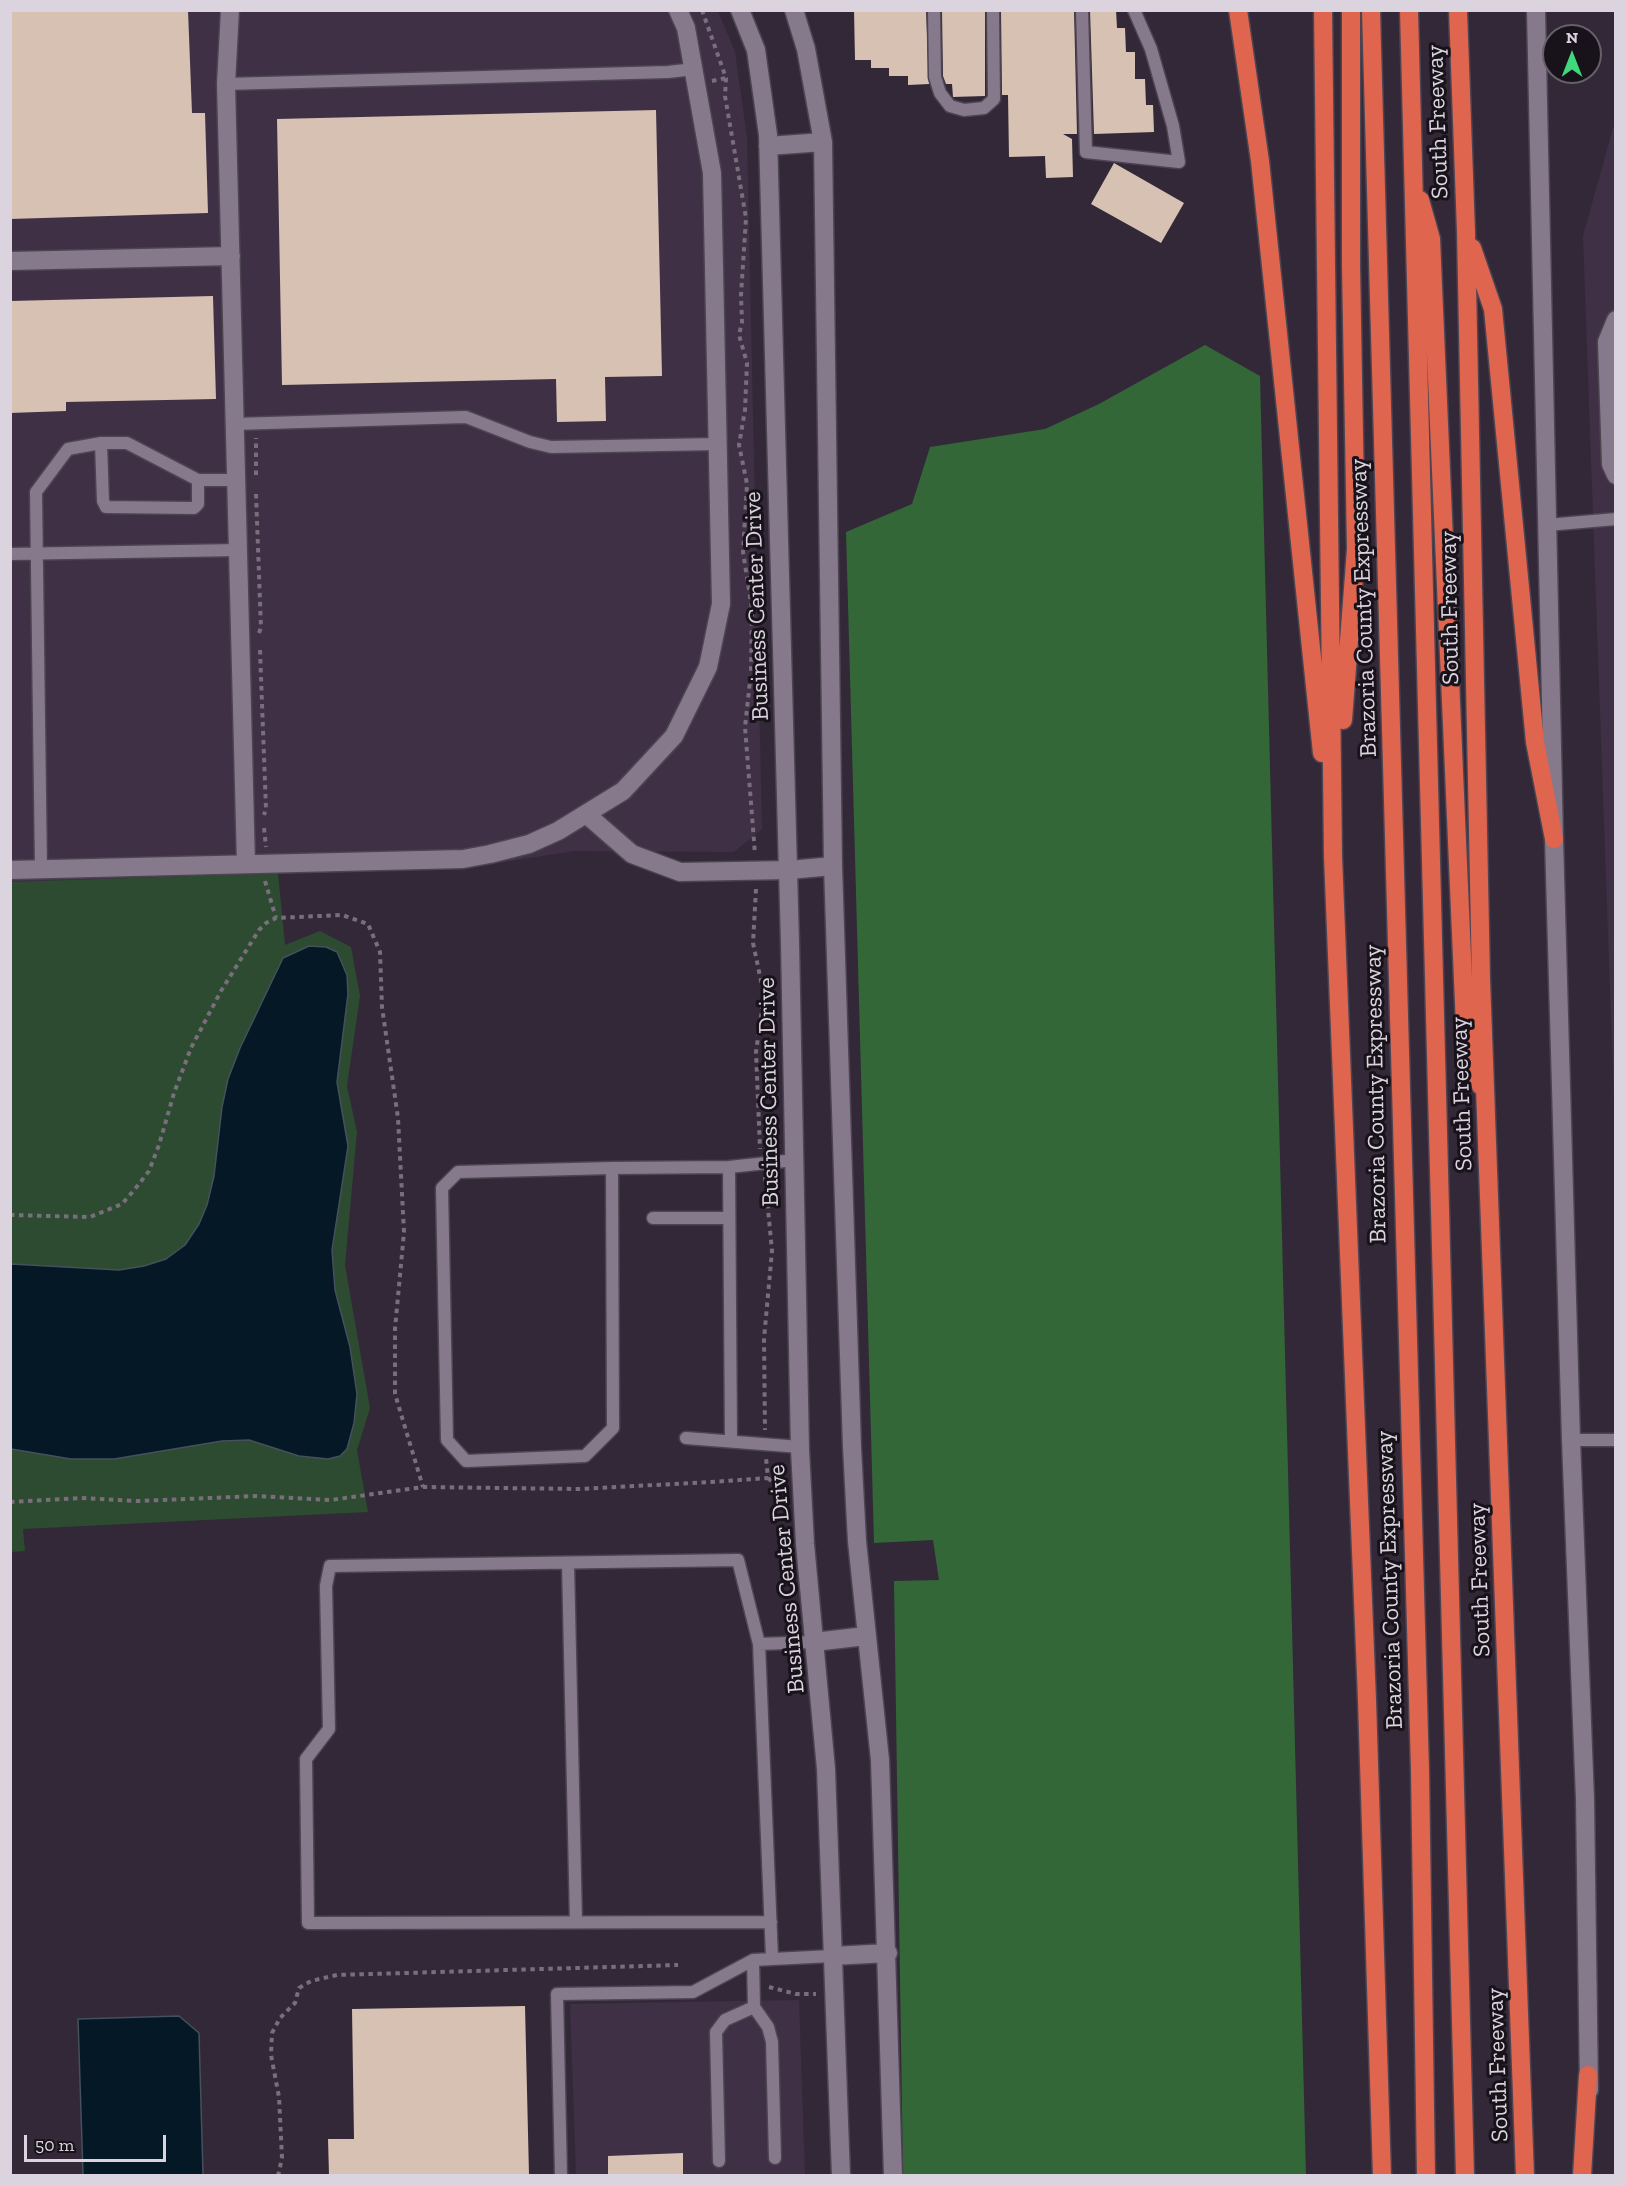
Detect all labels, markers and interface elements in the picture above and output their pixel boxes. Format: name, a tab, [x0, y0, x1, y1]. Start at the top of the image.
north arrow	[1542, 24, 1602, 84]
text: N	[1566, 28, 1578, 47]
street label: South Freeway	[1421, 45, 1455, 199]
street label: Brazoria County Expressway	[1344, 458, 1384, 758]
street label: Business Center Drive	[739, 491, 775, 721]
street label: South Freeway	[1434, 531, 1466, 685]
street label: Brazoria County Expressway	[1359, 944, 1393, 1244]
street label: Business Center Drive	[753, 977, 785, 1207]
street label: South Freeway	[1445, 1017, 1479, 1171]
street label: Brazoria County Expressway	[1370, 1430, 1410, 1730]
street label: Business Center Drive	[763, 1463, 811, 1695]
street label: South Freeway	[1463, 1503, 1497, 1657]
street label: South Freeway	[1481, 1988, 1515, 2142]
scale bar	[27, 2123, 170, 2161]
text: 50 m	[35, 2134, 74, 2156]

